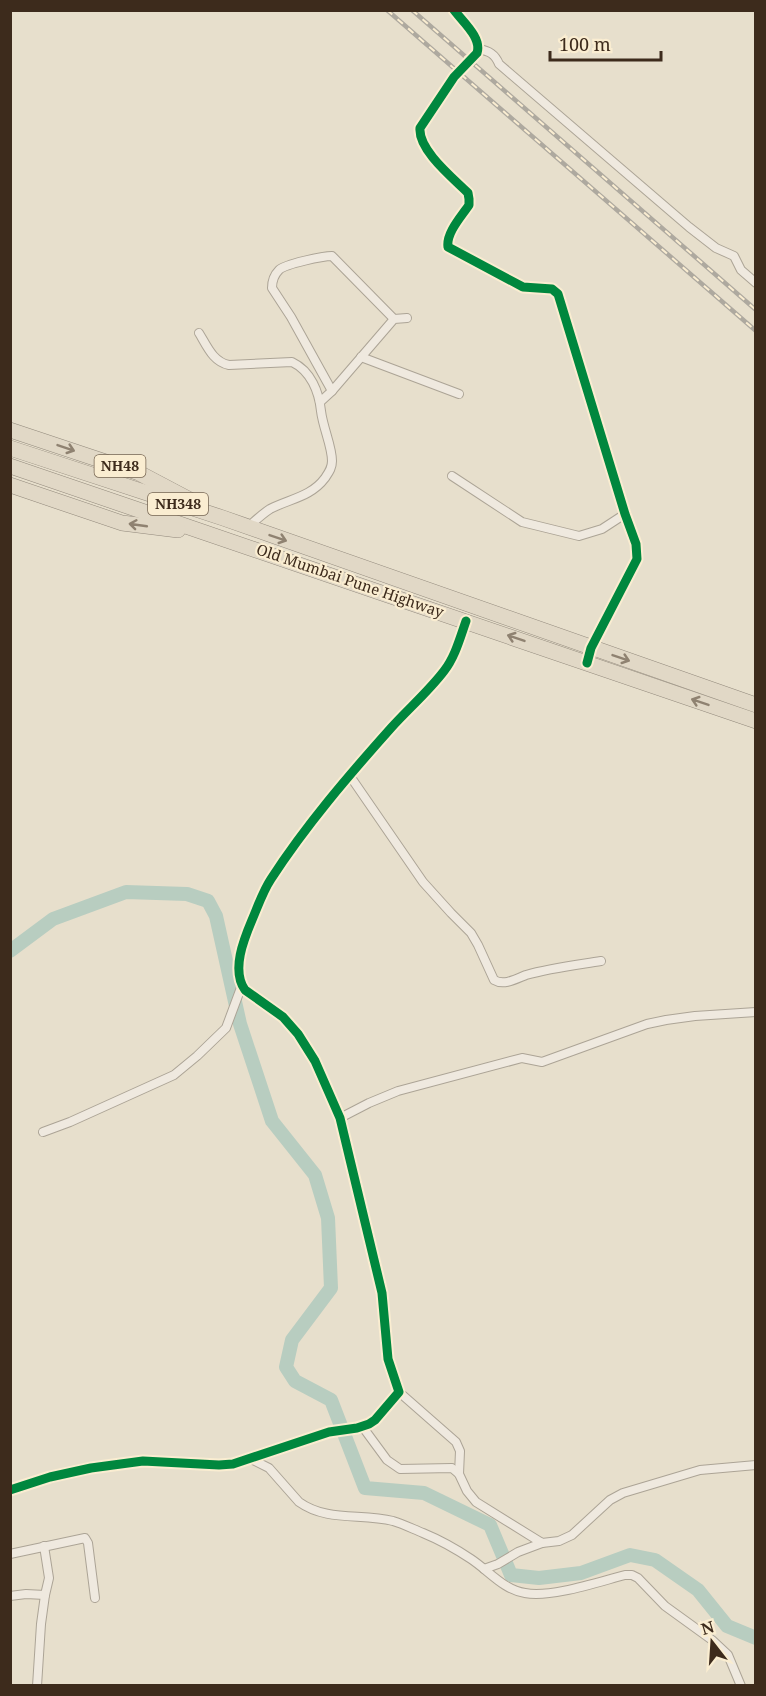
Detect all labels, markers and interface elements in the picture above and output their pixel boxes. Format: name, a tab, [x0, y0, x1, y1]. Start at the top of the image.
scale bar	[550, 24, 661, 62]
text: 100 m	[559, 32, 611, 56]
one-way arrow	[56, 444, 75, 455]
road number: NH48	[94, 455, 146, 477]
road number: NH348	[148, 493, 208, 515]
one-way arrow	[129, 519, 148, 530]
one-way arrow	[268, 533, 287, 544]
street label: Old Mumbai Pune Highway	[254, 539, 447, 622]
one-way arrow	[507, 632, 526, 643]
one-way arrow	[611, 654, 630, 665]
one-way arrow	[691, 695, 710, 706]
north arrow	[682, 1612, 742, 1672]
text: N	[698, 1615, 717, 1640]

